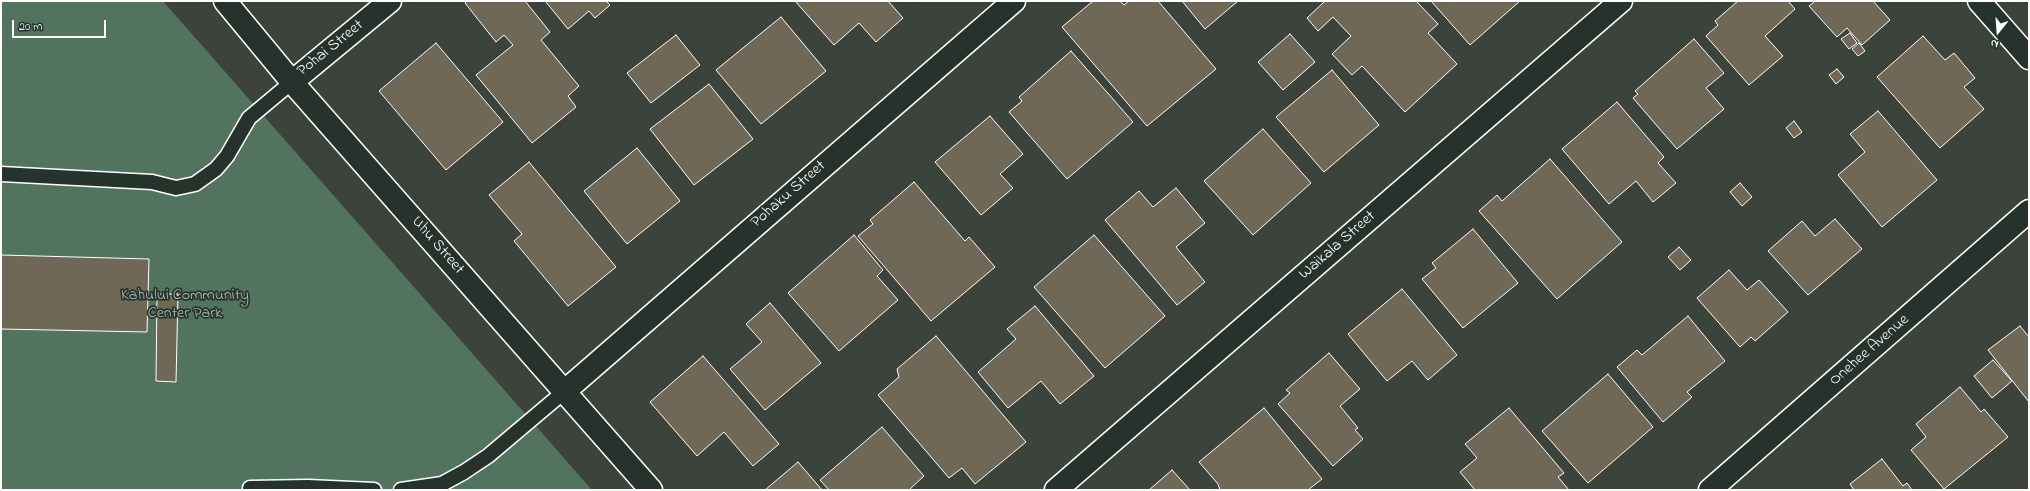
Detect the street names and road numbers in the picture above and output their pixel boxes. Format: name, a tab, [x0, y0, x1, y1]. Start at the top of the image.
street label: Pohai Street	[294, 16, 368, 82]
street label: Pohaku Street	[748, 157, 830, 233]
street label: Waikala Street	[1296, 208, 1380, 284]
street label: Uhu Street	[406, 213, 468, 279]
street label: Onehee Avenue	[1826, 311, 1914, 391]

